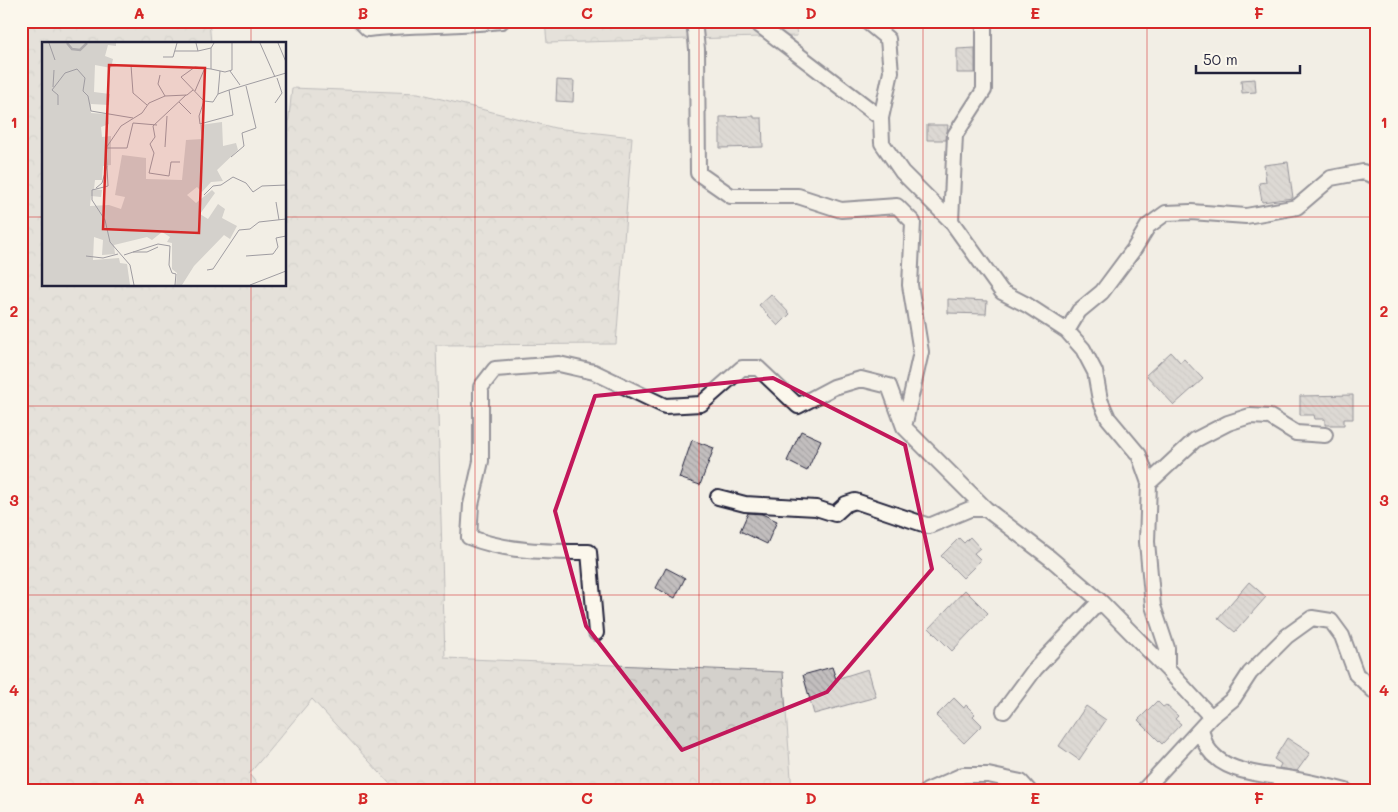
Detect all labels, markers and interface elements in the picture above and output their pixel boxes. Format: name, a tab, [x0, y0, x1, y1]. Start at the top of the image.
text: A	[133, 2, 145, 23]
text: B	[358, 2, 368, 23]
text: C	[581, 2, 593, 23]
text: D	[805, 2, 817, 23]
text: E	[1030, 2, 1040, 23]
text: F	[1254, 2, 1264, 23]
inset map	[42, 42, 286, 286]
scale bar	[1196, 42, 1299, 74]
text: 50 m	[1203, 49, 1238, 69]
text: 1	[10, 111, 18, 132]
text: 1	[1380, 111, 1388, 132]
text: 2	[10, 300, 19, 321]
text: 2	[1380, 300, 1389, 321]
text: 3	[9, 489, 19, 510]
text: 3	[1379, 489, 1389, 510]
text: 4	[9, 679, 19, 700]
text: 4	[1379, 679, 1389, 700]
text: A	[133, 787, 145, 808]
text: B	[358, 787, 368, 808]
text: C	[581, 787, 593, 808]
text: D	[805, 787, 817, 808]
text: E	[1030, 787, 1040, 808]
text: F	[1254, 787, 1264, 808]

